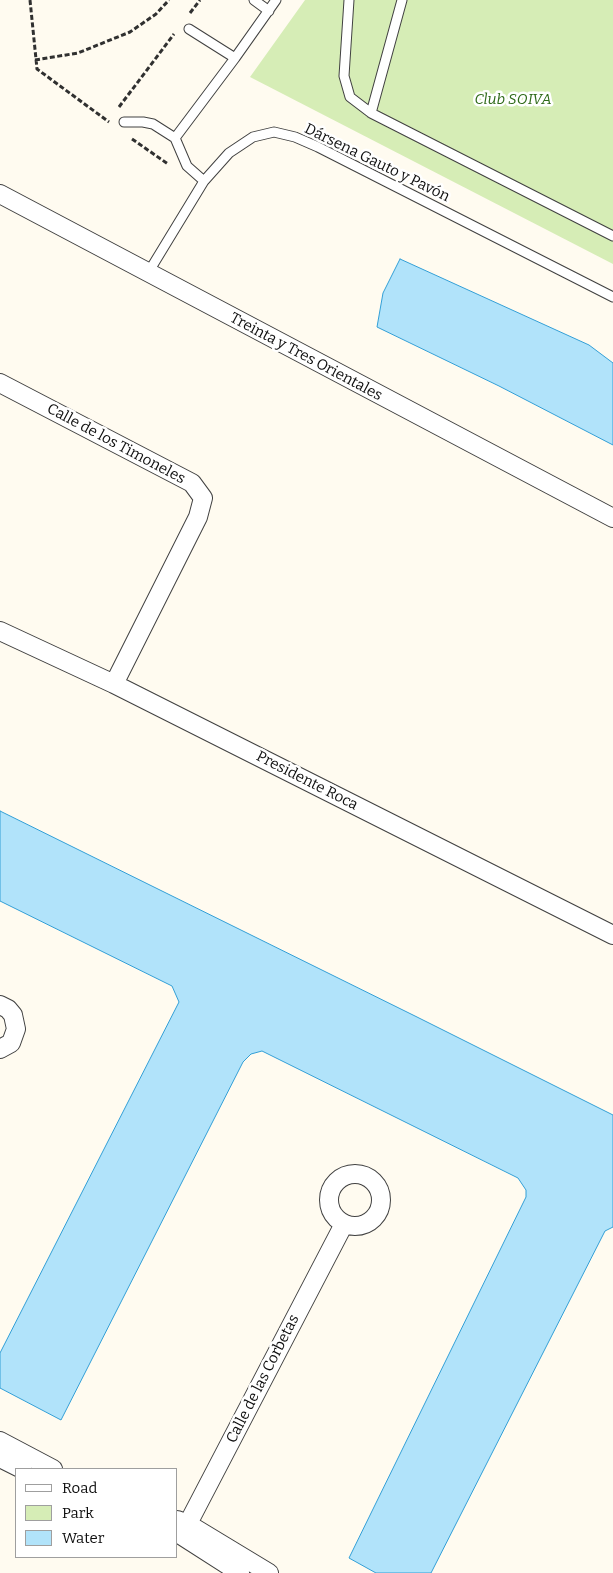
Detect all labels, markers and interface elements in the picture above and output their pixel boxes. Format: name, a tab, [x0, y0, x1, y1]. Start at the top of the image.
park label: Club SOIVA	[475, 91, 551, 109]
street label: Dársena Gauto y Pavón	[301, 120, 453, 206]
street label: Treinta y Tres Orientales	[227, 309, 385, 405]
street label: Calle de los Timoneles	[44, 400, 188, 488]
street label: Presidente Roca	[253, 748, 361, 814]
street label: Calle de las Corbetas	[223, 1312, 303, 1446]
legend	[15, 1468, 178, 1558]
text: Road	[62, 1479, 97, 1497]
text: Park	[62, 1504, 94, 1522]
text: Water	[62, 1529, 104, 1547]

